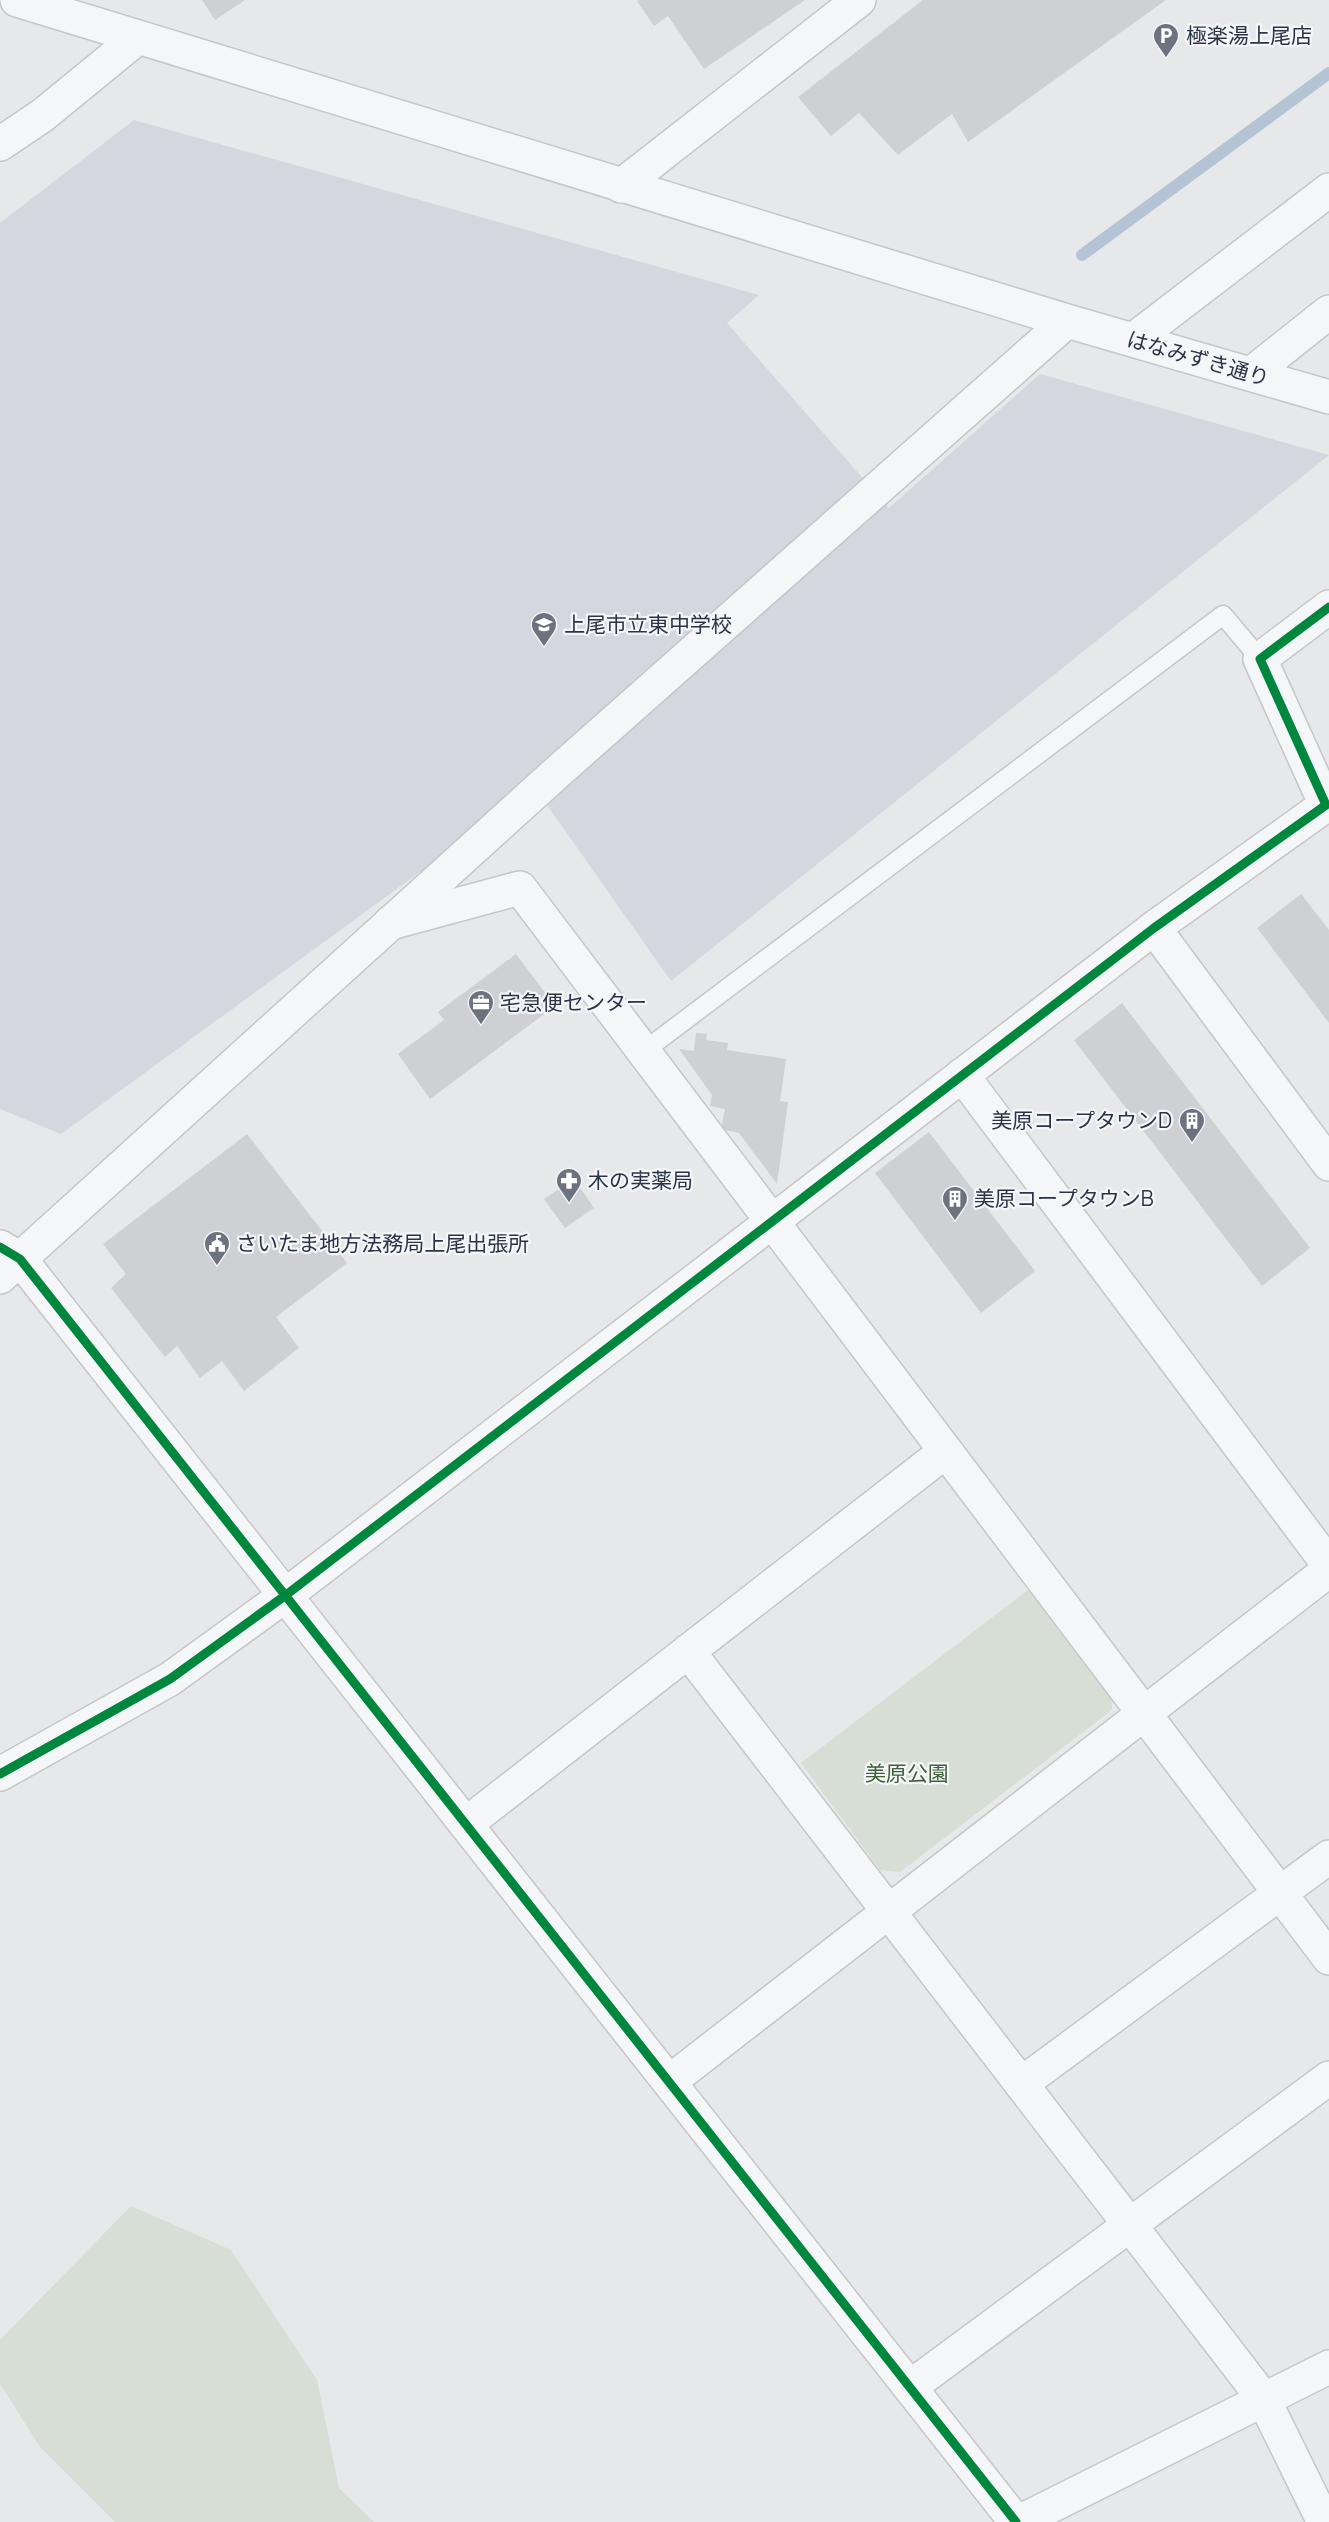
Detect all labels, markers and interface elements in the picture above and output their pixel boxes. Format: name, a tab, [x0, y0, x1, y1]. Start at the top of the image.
parking icon: 極楽湯上尾店	[1151, 21, 1181, 59]
place label: 極楽湯上尾店	[1186, 21, 1312, 49]
street label: はなみずき通り	[1124, 324, 1273, 392]
school or university icon: 上尾市立東中学校	[529, 610, 559, 648]
place label: 上尾市立東中学校	[564, 610, 732, 638]
office icon: 宅急便センター	[466, 988, 496, 1026]
place label: 宅急便センター	[500, 988, 647, 1016]
place label: 美原コープタウンD	[991, 1106, 1172, 1134]
building icon: 美原コープタウンD	[1177, 1106, 1207, 1144]
pharmacy icon: 木の実薬局	[554, 1166, 584, 1204]
place label: 木の実薬局	[588, 1166, 693, 1194]
building icon: 美原コープタウンB	[940, 1184, 970, 1222]
place label: 美原コープタウンB	[974, 1184, 1154, 1212]
public building icon: さいたま地方法務局上尾出張所	[202, 1229, 232, 1267]
place label: さいたま地方法務局上尾出張所	[236, 1229, 529, 1257]
park label: 美原公園	[865, 1759, 949, 1787]

